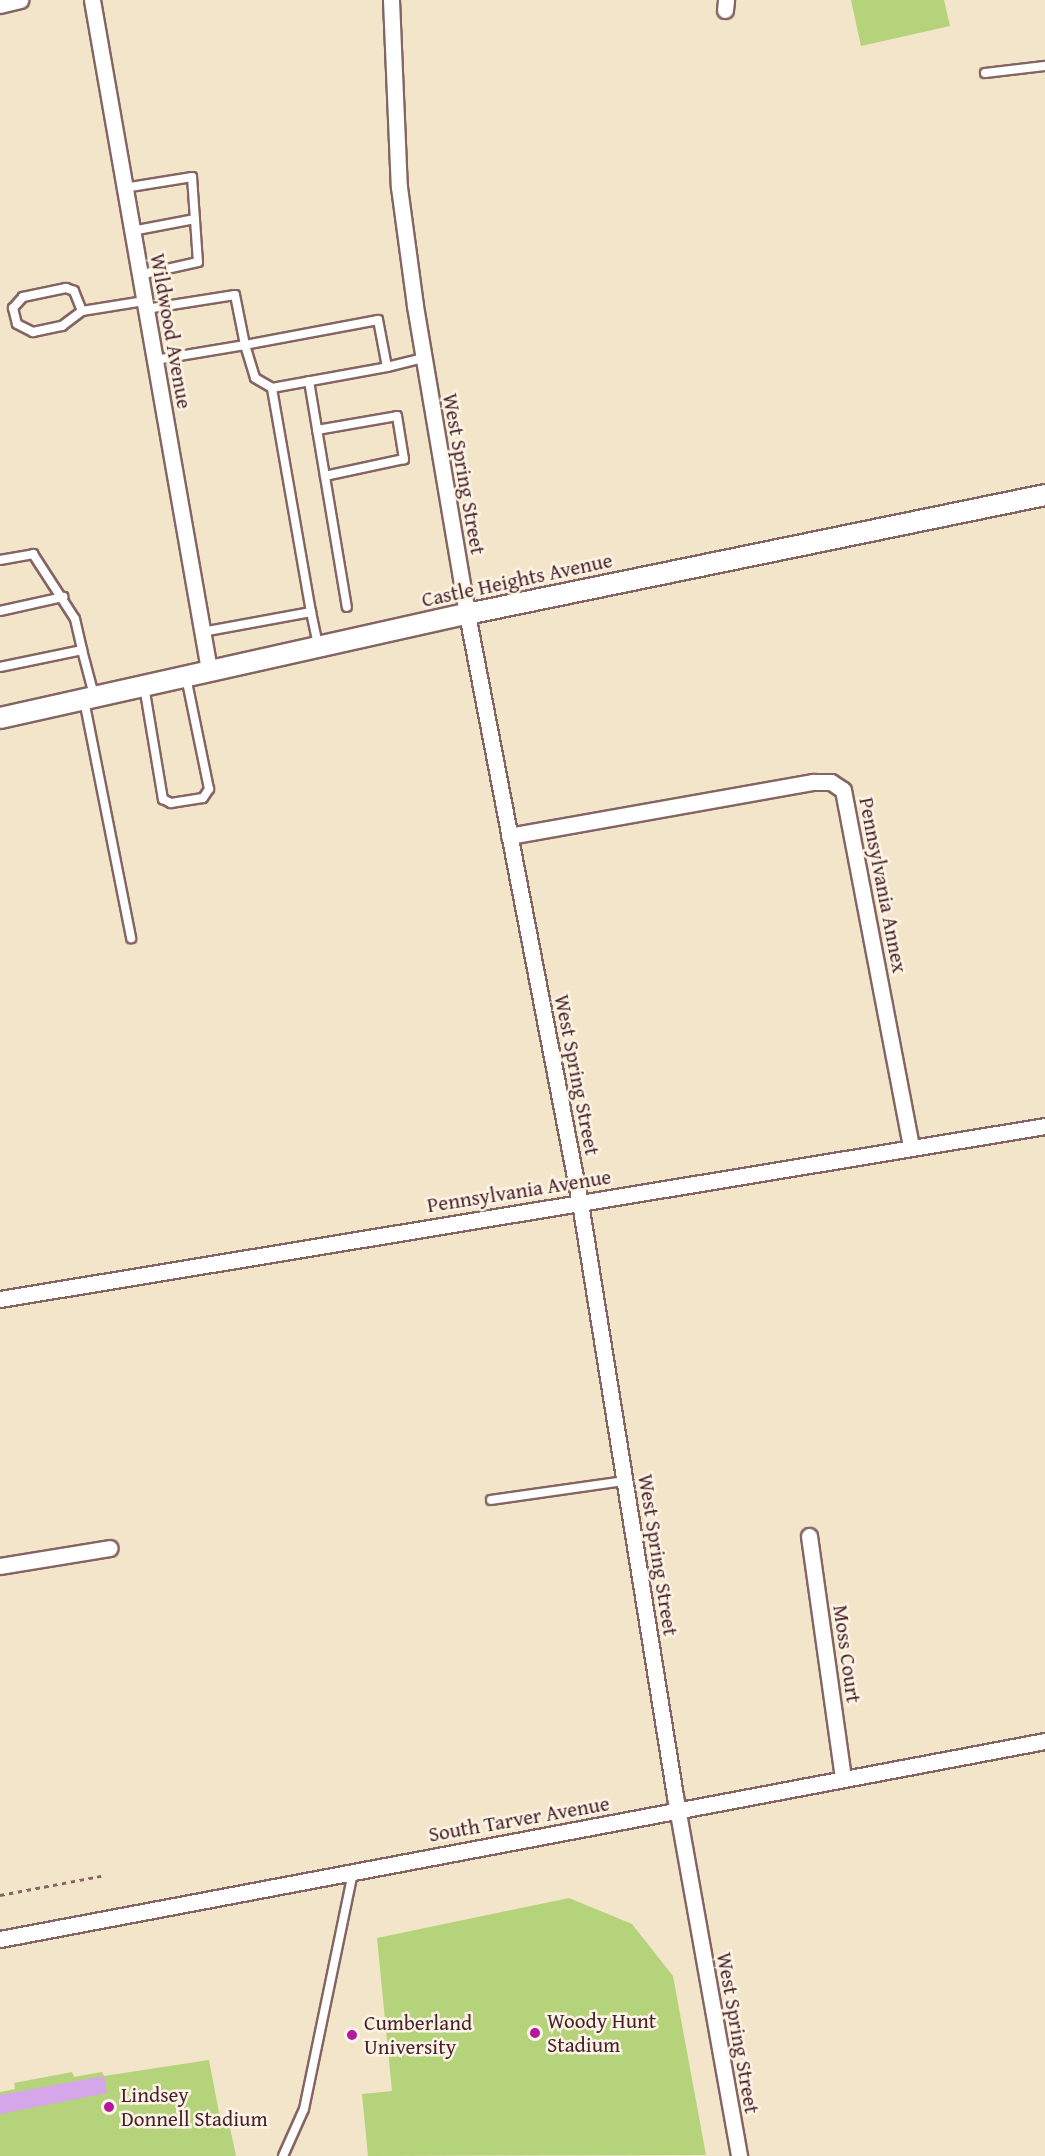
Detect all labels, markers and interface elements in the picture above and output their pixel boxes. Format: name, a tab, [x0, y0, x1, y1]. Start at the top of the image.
street label: Wildwood Avenue	[145, 251, 197, 411]
street label: West Spring Street	[437, 391, 491, 557]
street label: Castle Heights Avenue	[419, 547, 615, 613]
street label: Pennsylvania Annex	[854, 795, 912, 975]
street label: West Spring Street	[549, 992, 605, 1158]
street label: Pennsylvania Avenue	[425, 1164, 613, 1218]
street label: West Spring Street	[633, 1472, 683, 1638]
street label: Moss Court	[828, 1603, 866, 1705]
street label: South Tarver Avenue	[427, 1791, 611, 1847]
street label: West Spring Street	[711, 1950, 765, 2116]
place label: Woody Hunt Stadium	[547, 2008, 656, 2058]
place label: Cumberland University	[364, 2010, 472, 2060]
marker: Woody Hunt Stadium	[528, 2026, 542, 2040]
marker: Cumberland University	[345, 2028, 359, 2042]
place label: Lindsey Donnell Stadium	[121, 2082, 268, 2132]
marker: Lindsey Donnell Stadium	[102, 2100, 116, 2114]

